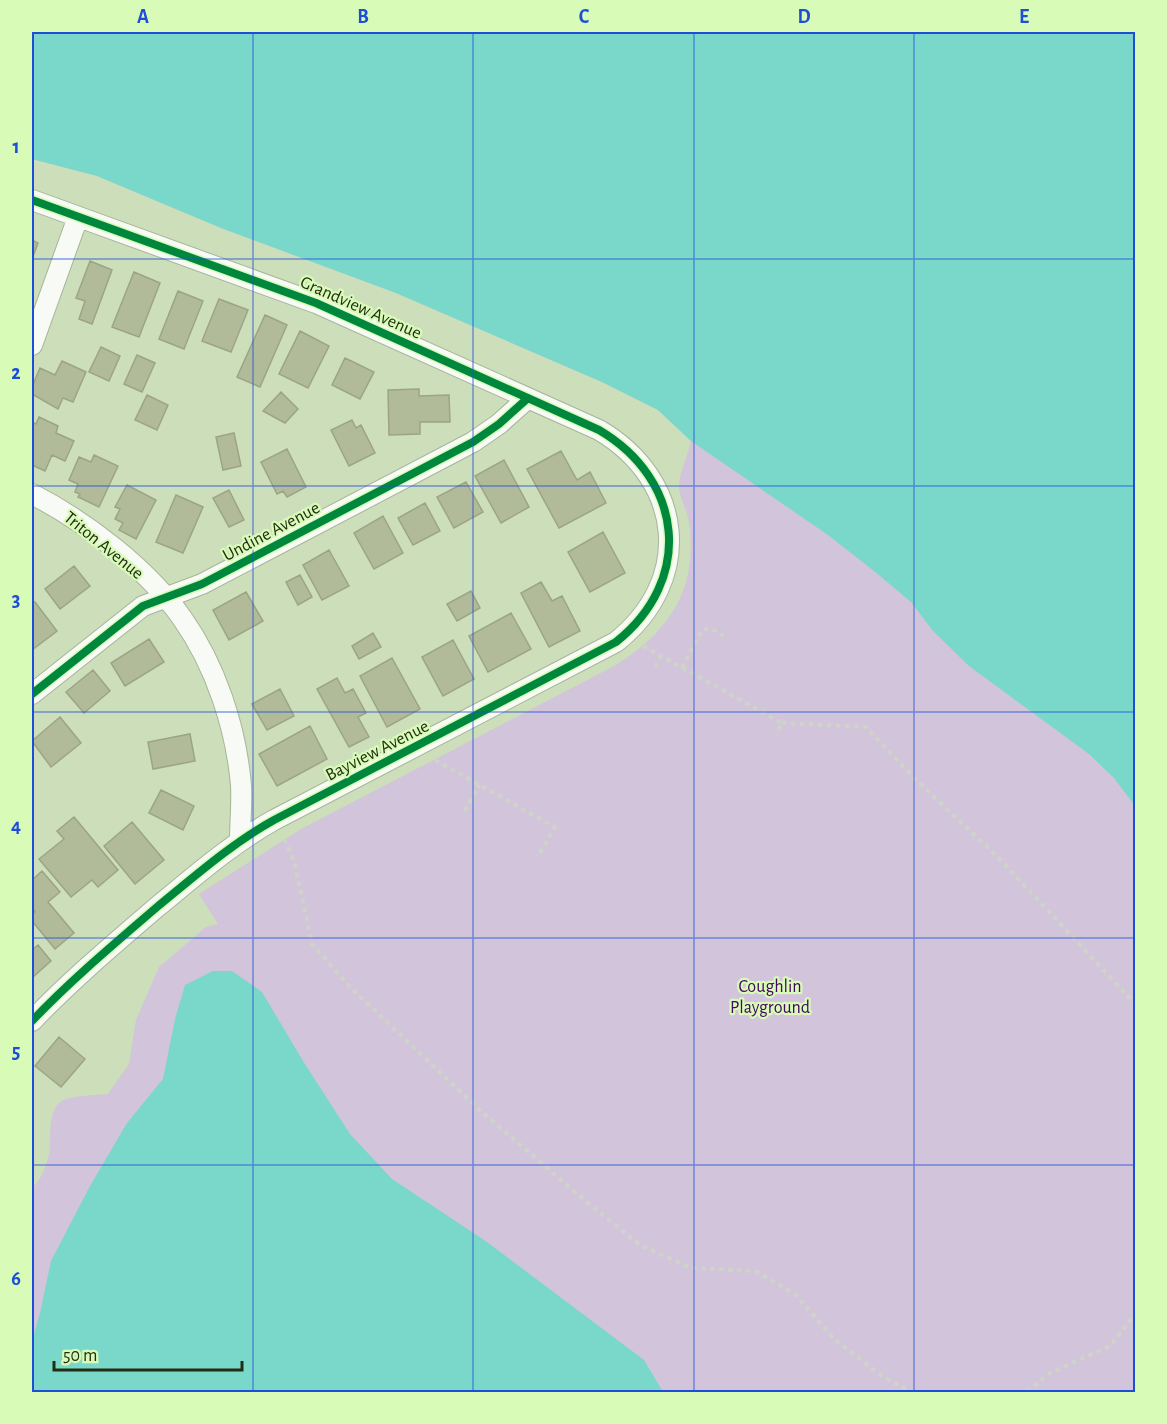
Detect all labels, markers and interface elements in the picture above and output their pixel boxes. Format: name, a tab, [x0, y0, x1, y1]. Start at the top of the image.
text: A	[137, 7, 149, 27]
text: B	[357, 7, 369, 27]
text: C	[579, 7, 590, 27]
text: D	[797, 7, 811, 27]
text: E	[1019, 7, 1029, 27]
text: 1	[12, 137, 20, 157]
street label: Grandview Avenue	[297, 273, 424, 343]
text: 2	[11, 363, 21, 383]
street label: Undine Avenue	[220, 499, 323, 565]
street label: Triton Avenue	[60, 508, 147, 583]
text: 3	[12, 590, 20, 610]
street label: Bayview Avenue	[323, 717, 432, 785]
text: 4	[11, 816, 21, 836]
park label: Coughlin Playground	[730, 978, 810, 1017]
text: 5	[12, 1042, 20, 1062]
text: 6	[11, 1269, 21, 1289]
scale bar	[54, 1334, 242, 1372]
text: 50 m	[63, 1347, 97, 1365]

